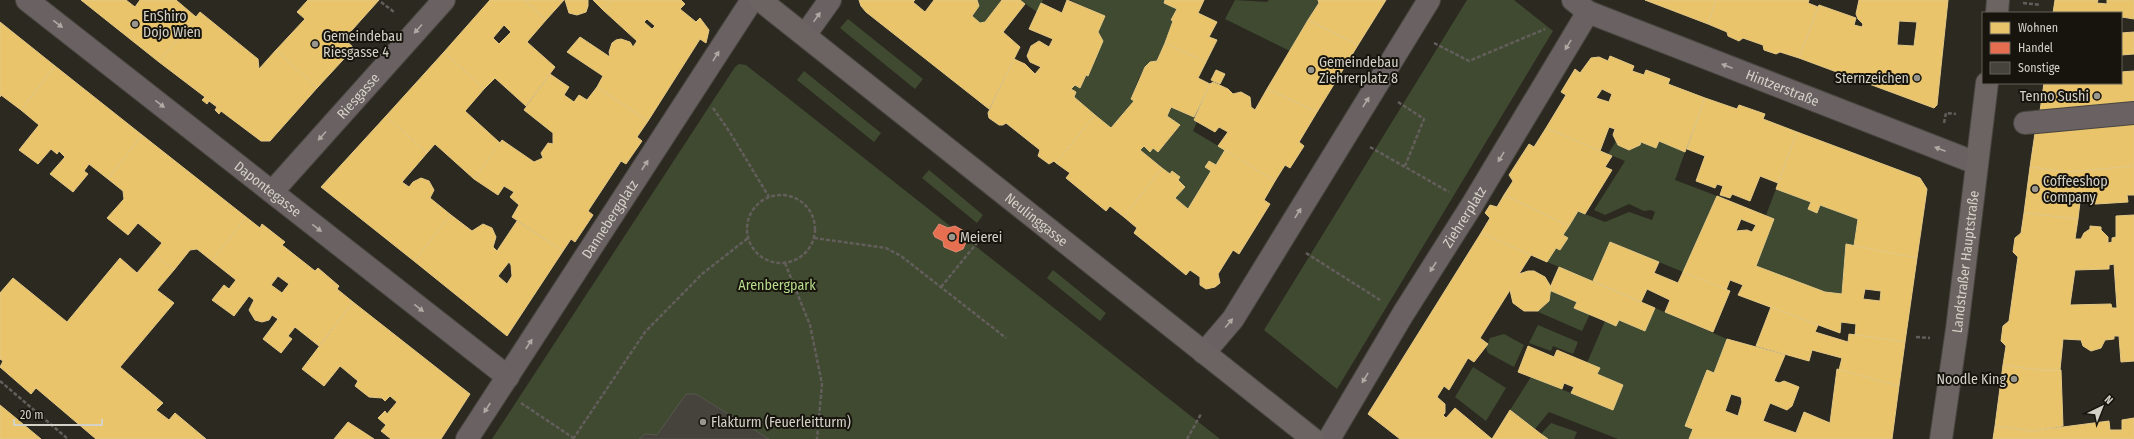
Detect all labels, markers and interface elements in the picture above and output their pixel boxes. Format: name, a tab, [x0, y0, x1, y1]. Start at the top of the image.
place label: EnShiro Dojo Wien	[143, 8, 201, 41]
one-way arrow	[813, 12, 821, 23]
legend	[1982, 12, 2122, 84]
marker: EnShiro Dojo Wien	[130, 19, 140, 29]
one-way arrow	[52, 20, 63, 28]
text: Wohnen	[2018, 21, 2058, 35]
one-way arrow	[414, 24, 423, 34]
place label: Gemeindebau Riesgasse 4	[323, 28, 402, 61]
marker: Gemeindebau Riesgasse 4	[310, 39, 320, 49]
one-way arrow	[1564, 40, 1572, 50]
text: Handel	[2018, 41, 2053, 55]
one-way arrow	[712, 50, 719, 61]
place label: Gemeindebau Ziehrerplatz 8	[1319, 54, 1398, 87]
text: Sonstige	[2018, 61, 2060, 75]
one-way arrow	[1721, 63, 1733, 69]
marker: Gemeindebau Ziehrerplatz 8	[1306, 65, 1316, 75]
street label: Hintzerstraße	[1743, 66, 1822, 110]
street label: Riesgasse	[333, 69, 383, 122]
place label: Sternzeichen	[1835, 70, 1909, 87]
marker: Sternzeichen	[1912, 73, 1922, 83]
place label: Tenno Sushi	[2020, 88, 2089, 105]
marker: Tenno Sushi	[2092, 91, 2102, 101]
one-way arrow	[1363, 96, 1370, 108]
one-way arrow	[155, 100, 166, 109]
one-way arrow	[317, 131, 327, 141]
one-way arrow	[1933, 146, 1945, 152]
one-way arrow	[1498, 151, 1505, 163]
street label: Dapontegasse	[231, 157, 305, 220]
one-way arrow	[641, 160, 649, 170]
place label: Coffeeshop Company	[2043, 173, 2108, 206]
street label: Dannebergplatz	[578, 176, 642, 262]
street label: Ziehrerplatz	[1439, 183, 1490, 251]
marker: Coffeeshop Company	[2030, 184, 2040, 194]
street label: Neulinggasse	[1002, 189, 1072, 250]
street label: Landstraßer Hauptstraße	[1948, 189, 1982, 334]
one-way arrow	[1295, 207, 1302, 219]
one-way arrow	[312, 224, 323, 232]
place label: Meierei	[960, 229, 1002, 246]
marker: Meierei	[947, 232, 957, 242]
one-way arrow	[1429, 262, 1436, 273]
park label: Arenbergpark	[738, 277, 816, 294]
one-way arrow	[414, 304, 425, 313]
one-way arrow	[1225, 318, 1234, 328]
one-way arrow	[525, 339, 533, 350]
place label: Noodle King	[1937, 371, 2006, 388]
one-way arrow	[1361, 372, 1368, 384]
marker: Noodle King	[2009, 374, 2019, 384]
north arrow	[2082, 387, 2122, 427]
text: N	[2102, 393, 2115, 407]
scale bar	[14, 401, 102, 427]
one-way arrow	[483, 403, 491, 413]
text: 20 m	[20, 408, 44, 422]
place label: Flakturm (Feuerleitturm)	[711, 414, 851, 431]
marker: Flakturm (Feuerleitturm)	[698, 417, 708, 427]

